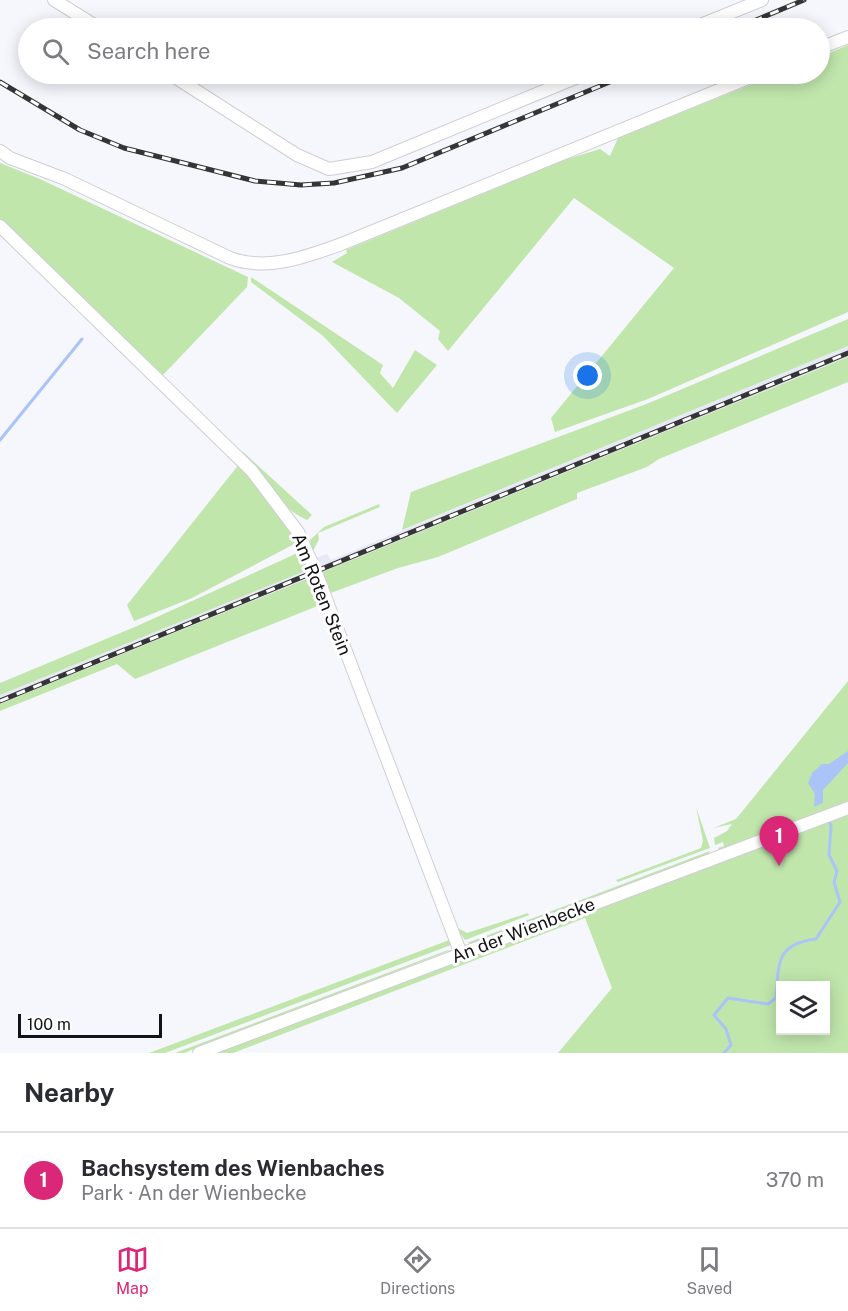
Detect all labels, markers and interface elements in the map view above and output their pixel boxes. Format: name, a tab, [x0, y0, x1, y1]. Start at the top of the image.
search box	[18, 18, 830, 84]
icon: search	[39, 35, 72, 68]
text: Search here	[87, 38, 211, 64]
your location	[573, 361, 602, 390]
street label: Am Roten Stein	[288, 530, 356, 658]
pin: 1	[760, 816, 798, 866]
street label: An der Wienbecke	[448, 893, 598, 967]
map controls	[776, 981, 830, 1035]
button: layers	[776, 981, 830, 1035]
scale bar	[18, 1011, 162, 1038]
text: 100 m	[27, 1015, 71, 1034]
text: Nearby	[24, 1077, 114, 1108]
text: Bachsystem des Wienbaches	[81, 1155, 385, 1181]
text: 1	[39, 1168, 48, 1192]
text: 370 m	[766, 1168, 824, 1192]
text: Park · An der Wienbecke	[81, 1181, 307, 1205]
tab: Map	[116, 1243, 149, 1298]
tab: Directions	[380, 1243, 455, 1298]
tab: Saved	[687, 1243, 732, 1298]

